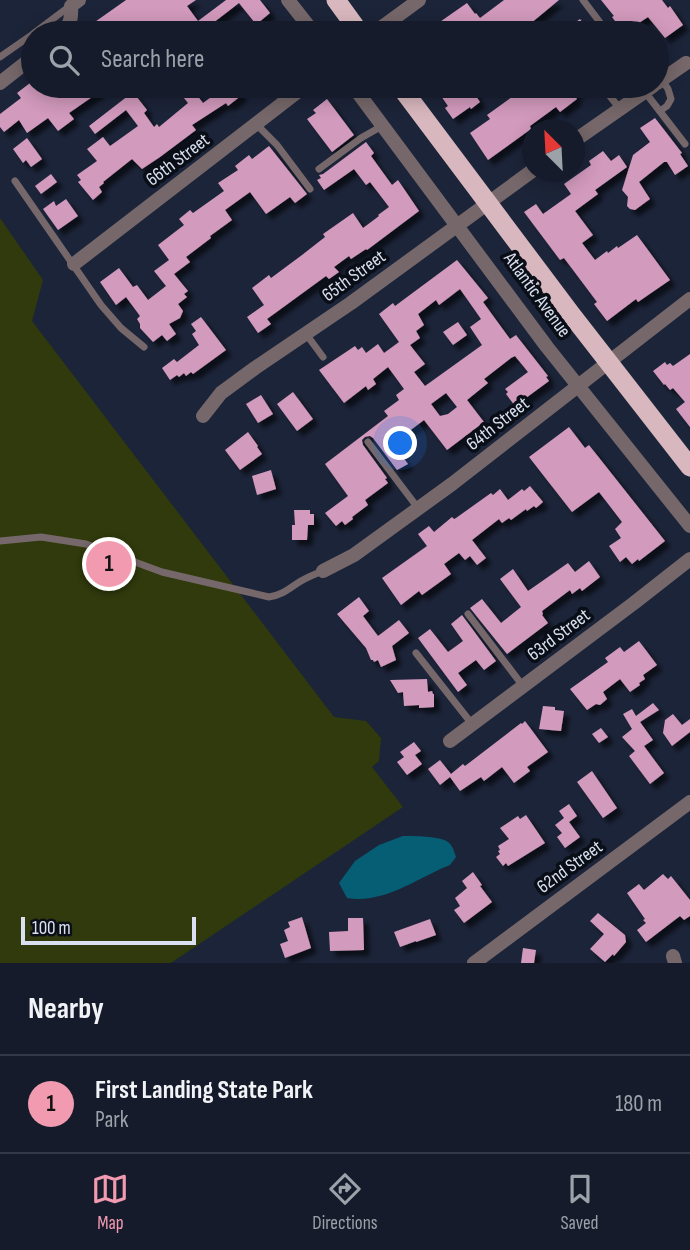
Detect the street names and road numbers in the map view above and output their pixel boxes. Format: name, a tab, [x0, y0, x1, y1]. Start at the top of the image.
street label: 66th Street	[142, 129, 215, 191]
street label: 65th Street	[318, 245, 390, 307]
street label: Atlantic Avenue	[498, 247, 576, 342]
street label: 64th Street	[462, 392, 534, 456]
street label: 63rd Street	[523, 604, 595, 666]
street label: 62nd Street	[533, 835, 607, 898]

